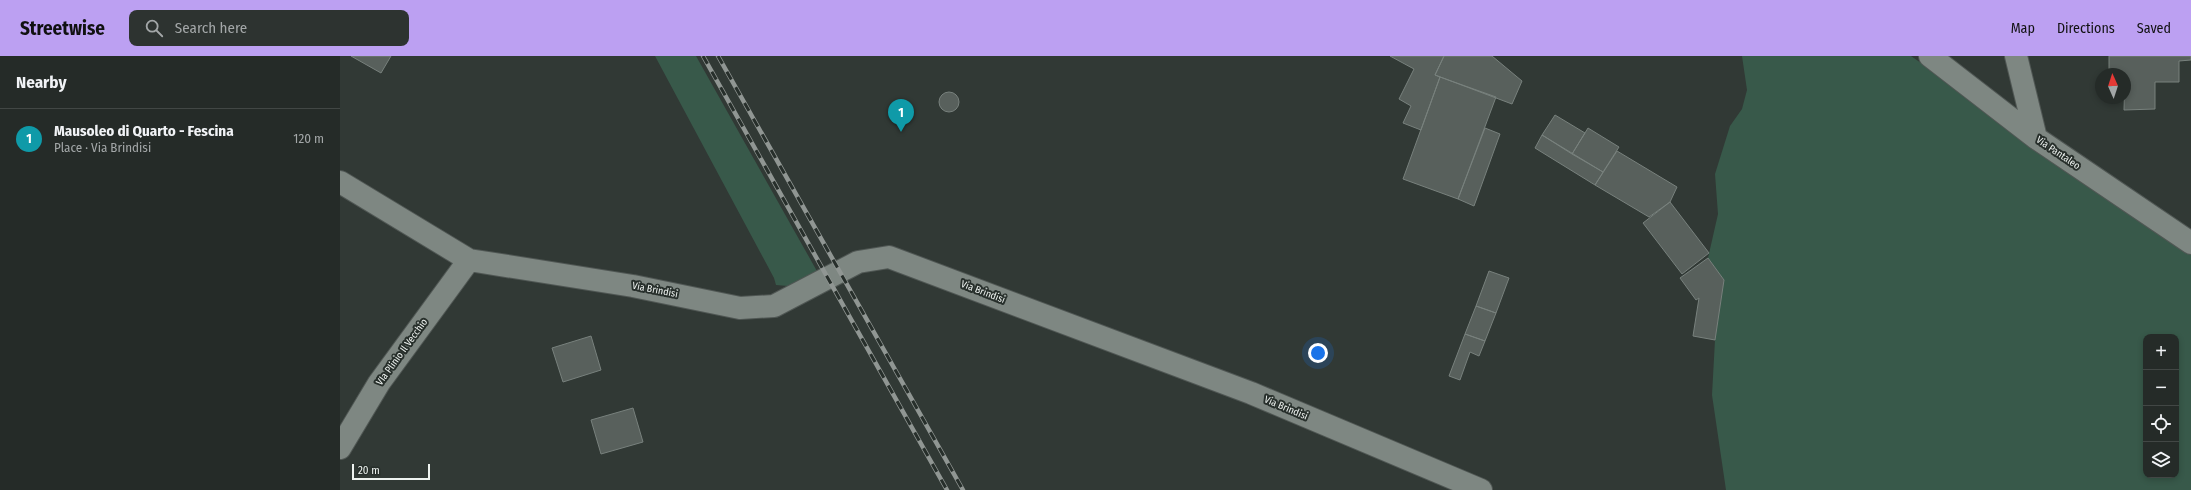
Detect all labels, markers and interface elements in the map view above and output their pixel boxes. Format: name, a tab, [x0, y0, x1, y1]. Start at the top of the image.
search box	[129, 10, 409, 46]
text: Streetwise	[20, 17, 105, 40]
icon: search	[143, 17, 165, 39]
text: Search here	[175, 19, 247, 37]
text: Map	[2011, 20, 2035, 37]
text: Directions	[2057, 20, 2115, 37]
text: Saved	[2137, 20, 2171, 37]
north arrow	[2095, 68, 2131, 104]
text: Nearby	[16, 72, 67, 93]
pin: 1	[888, 99, 914, 132]
text: Mausoleo di Quarto - Fescina	[54, 122, 234, 140]
text: 1	[26, 131, 32, 146]
text: 120 m	[293, 131, 324, 146]
street label: Via Pantaleo	[2034, 134, 2082, 172]
text: Place · Via Brindisi	[54, 140, 151, 155]
street label: Via Brindisi	[959, 278, 1007, 306]
street label: Via Brindisi	[631, 280, 679, 300]
street label: VIa Plinio Il Vecchio	[374, 316, 430, 388]
map controls	[2143, 334, 2179, 478]
button: +	[2143, 334, 2179, 370]
your location	[1308, 343, 1328, 363]
button: −	[2143, 370, 2179, 406]
street label: Via Brindisi	[1262, 393, 1310, 423]
button: locate	[2143, 406, 2179, 442]
button: layers	[2143, 442, 2179, 478]
scale bar	[352, 462, 430, 481]
text: 20 m	[358, 464, 380, 477]

